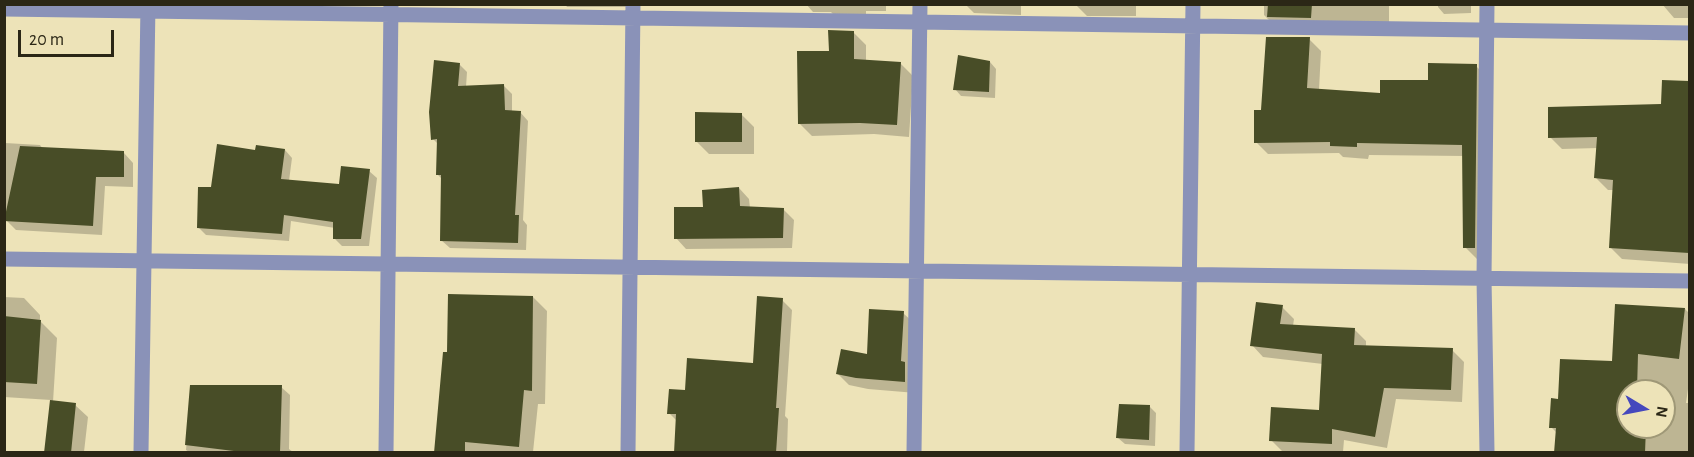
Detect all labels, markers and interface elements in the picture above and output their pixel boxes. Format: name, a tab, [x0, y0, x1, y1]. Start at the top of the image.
scale bar	[21, 18, 117, 56]
text: 20 m	[29, 31, 64, 49]
north arrow	[1616, 379, 1676, 439]
text: N	[1653, 405, 1671, 419]

